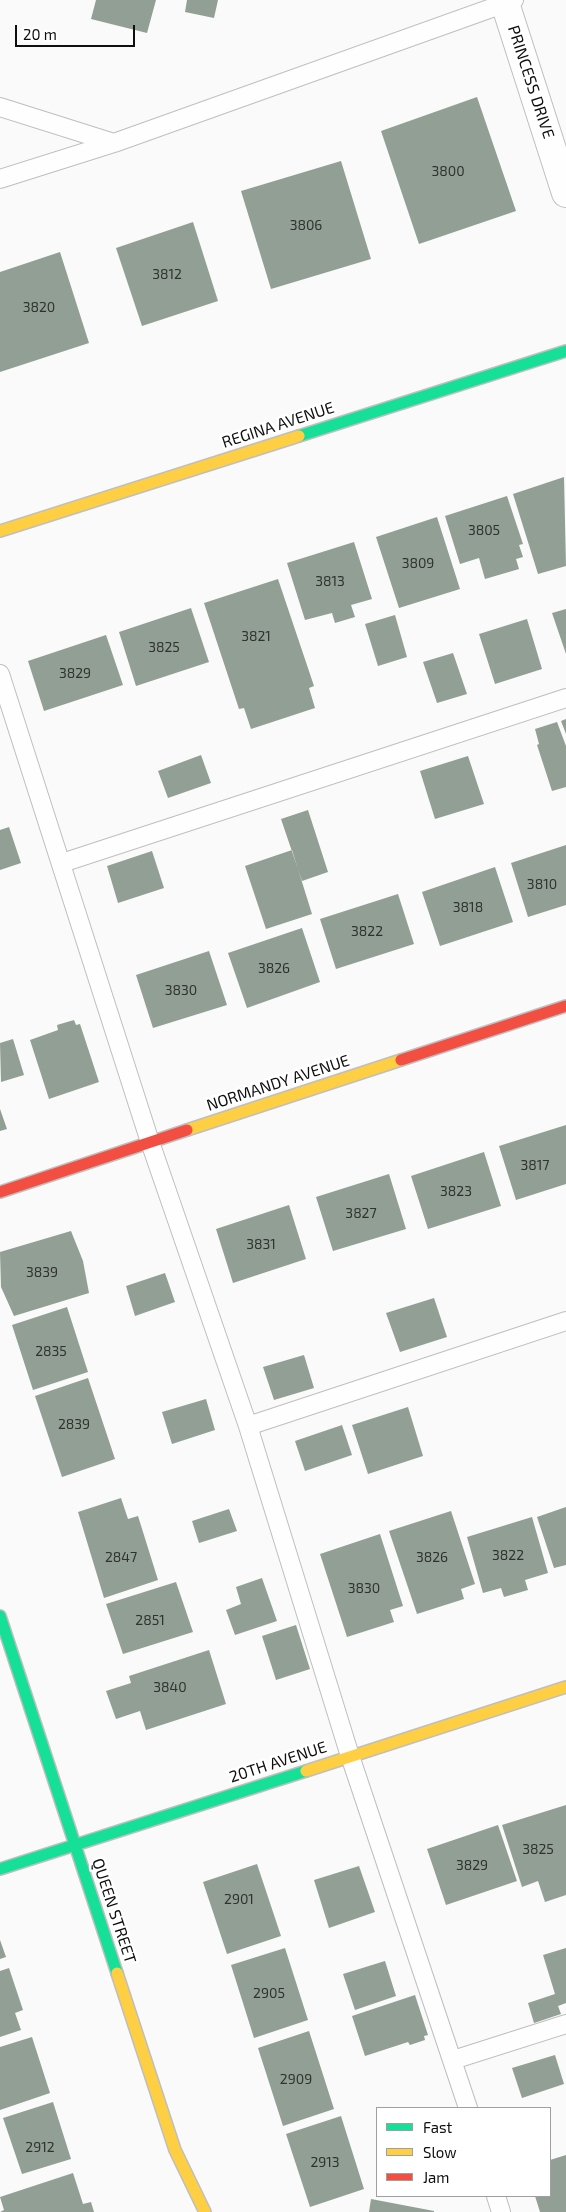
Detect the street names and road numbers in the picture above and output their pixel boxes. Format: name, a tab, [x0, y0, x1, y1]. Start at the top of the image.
street label: PRINCESS DRIVE	[504, 23, 558, 141]
street label: REGINA AVENUE	[219, 398, 337, 452]
street label: NORMANDY AVENUE	[204, 1051, 352, 1115]
street label: 20TH AVENUE	[227, 1737, 329, 1787]
street label: QUEEN STREET	[88, 1856, 140, 1966]

